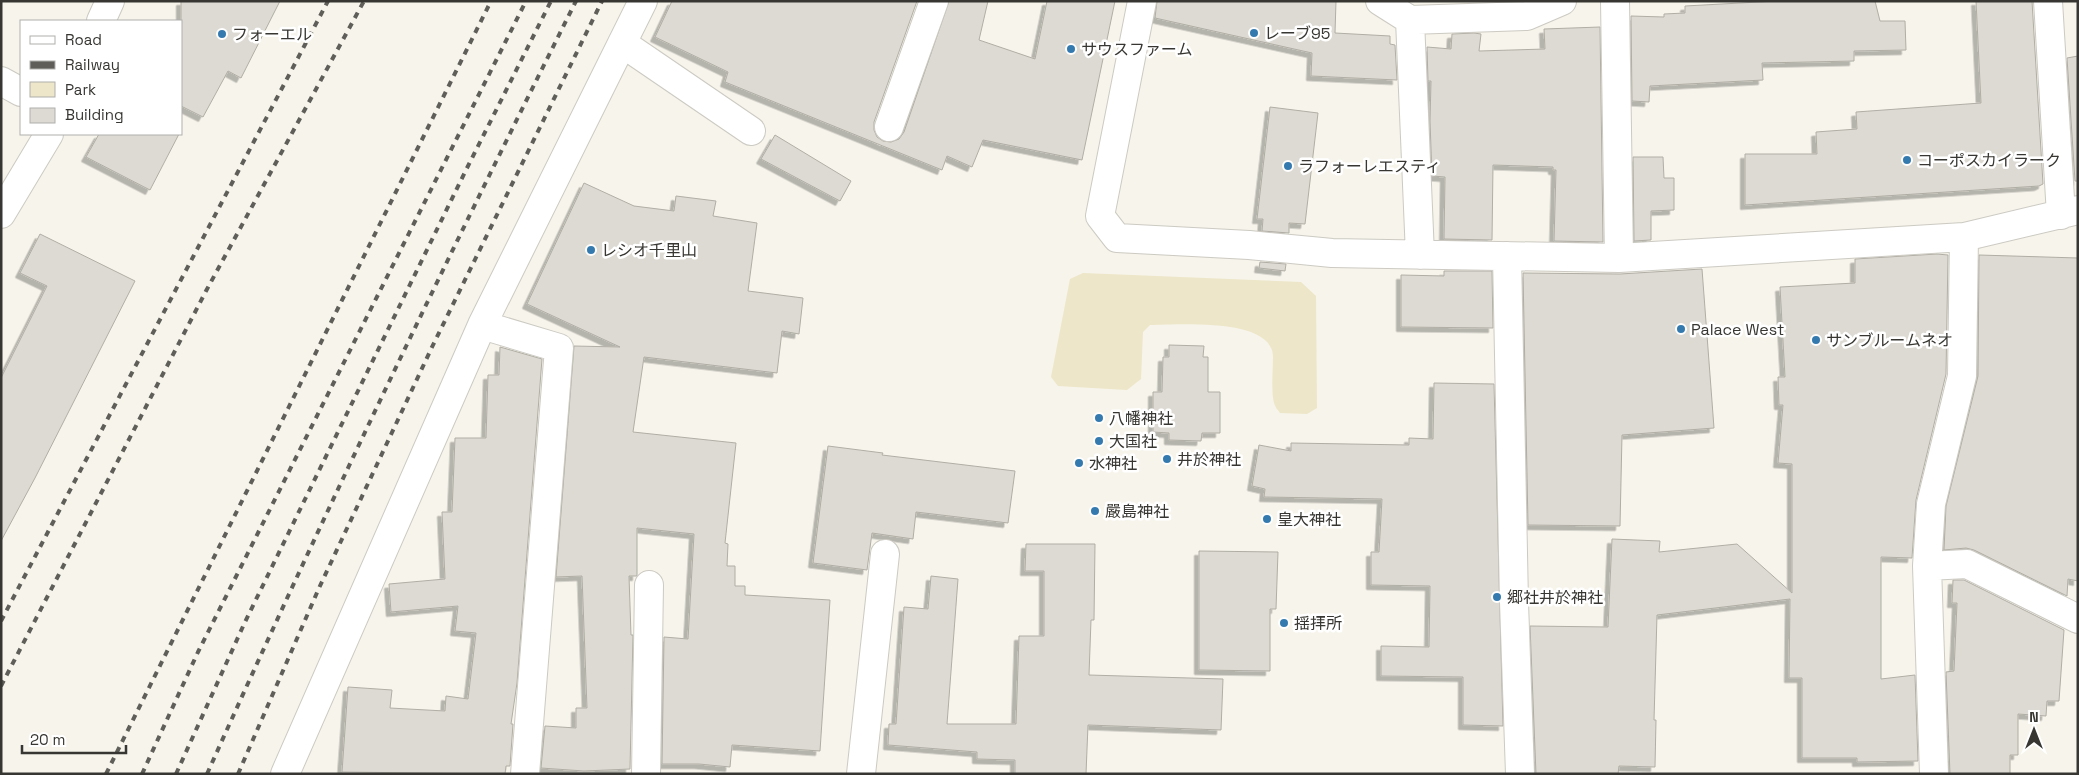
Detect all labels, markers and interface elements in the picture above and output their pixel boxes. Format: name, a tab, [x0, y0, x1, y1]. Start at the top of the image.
legend	[20, 20, 182, 135]
place label: レーブ95	[1264, 23, 1330, 44]
place label: フォーエル	[232, 24, 312, 45]
marker: レーブ95	[1248, 27, 1260, 39]
marker: フォーエル	[216, 28, 228, 40]
text: Road	[65, 30, 102, 49]
place label: サウスファーム	[1081, 39, 1193, 60]
marker: サウスファーム	[1065, 43, 1077, 55]
text: Railway	[65, 55, 120, 74]
text: Park	[65, 80, 96, 99]
text: Building	[65, 105, 124, 124]
place label: コーポスカイラーク	[1917, 150, 2061, 171]
marker: コーポスカイラーク	[1901, 154, 1913, 166]
place label: ラフォーレエスティ	[1298, 156, 1441, 177]
marker: ラフォーレエスティ	[1282, 160, 1294, 172]
place label: レシオ千里山	[601, 240, 697, 261]
marker: レシオ千里山	[585, 244, 597, 256]
place label: Palace West	[1691, 319, 1784, 340]
marker: Palace West	[1675, 323, 1687, 335]
place label: サンブルームネオ	[1826, 330, 1953, 351]
marker: サンブルームネオ	[1810, 334, 1822, 346]
place label: 八幡神社	[1109, 408, 1173, 429]
marker: 八幡神社	[1093, 412, 1105, 424]
place label: 大国社	[1109, 431, 1157, 452]
marker: 大国社	[1093, 435, 1105, 447]
place label: 井於神社	[1177, 449, 1241, 470]
place label: 水神社	[1089, 453, 1137, 474]
marker: 井於神社	[1161, 453, 1173, 465]
marker: 水神社	[1073, 457, 1085, 469]
place label: 嚴島神社	[1105, 501, 1169, 522]
marker: 嚴島神社	[1089, 505, 1101, 517]
place label: 皇大神社	[1277, 509, 1341, 530]
marker: 皇大神社	[1261, 513, 1273, 525]
place label: 郷社井於神社	[1507, 587, 1603, 608]
marker: 郷社井於神社	[1491, 591, 1503, 603]
place label: 揺拝所	[1294, 613, 1342, 634]
marker: 揺拝所	[1278, 617, 1290, 629]
north arrow	[2009, 705, 2059, 755]
text: N	[2029, 708, 2039, 726]
scale bar	[22, 722, 126, 754]
text: 20 m	[30, 730, 65, 749]

